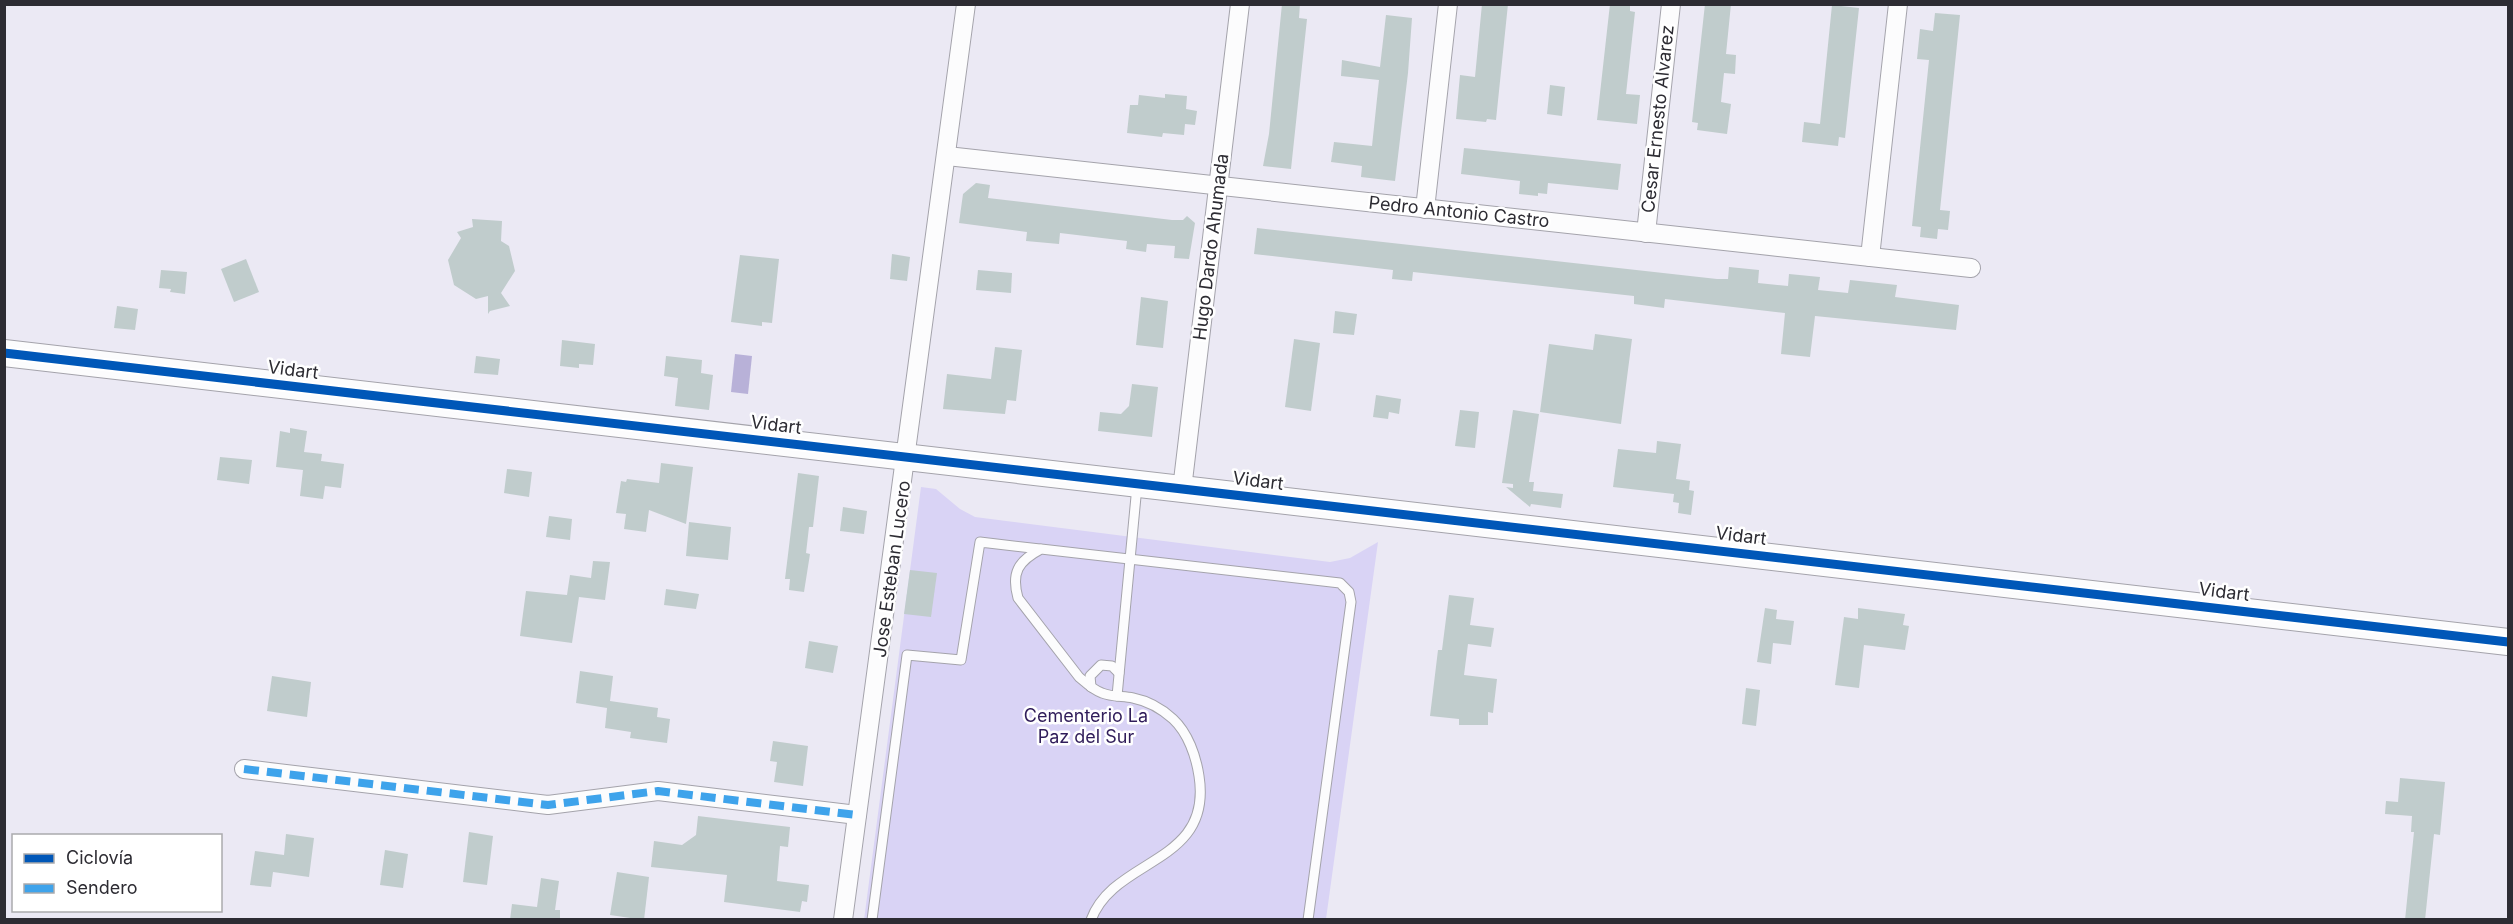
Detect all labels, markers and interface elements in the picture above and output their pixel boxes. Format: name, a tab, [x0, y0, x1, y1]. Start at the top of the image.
street label: Cesar Ernesto Alvarez	[1637, 24, 1678, 214]
street label: Hugo Dardo Ahumada	[1189, 152, 1232, 342]
street label: Pedro Antonio Castro	[1368, 192, 1550, 231]
street label: Vidart	[267, 356, 320, 383]
street label: Vidart	[750, 411, 803, 438]
street label: Vidart	[1232, 467, 1285, 494]
street label: Jose Esteban Lucero	[869, 479, 914, 659]
street label: Vidart	[1715, 522, 1768, 549]
street label: Vidart	[2198, 578, 2251, 605]
park label: Cementerio La Paz del Sur	[1024, 705, 1148, 747]
legend	[12, 834, 222, 912]
text: Ciclovía	[66, 847, 133, 868]
text: Sendero	[66, 877, 137, 898]

